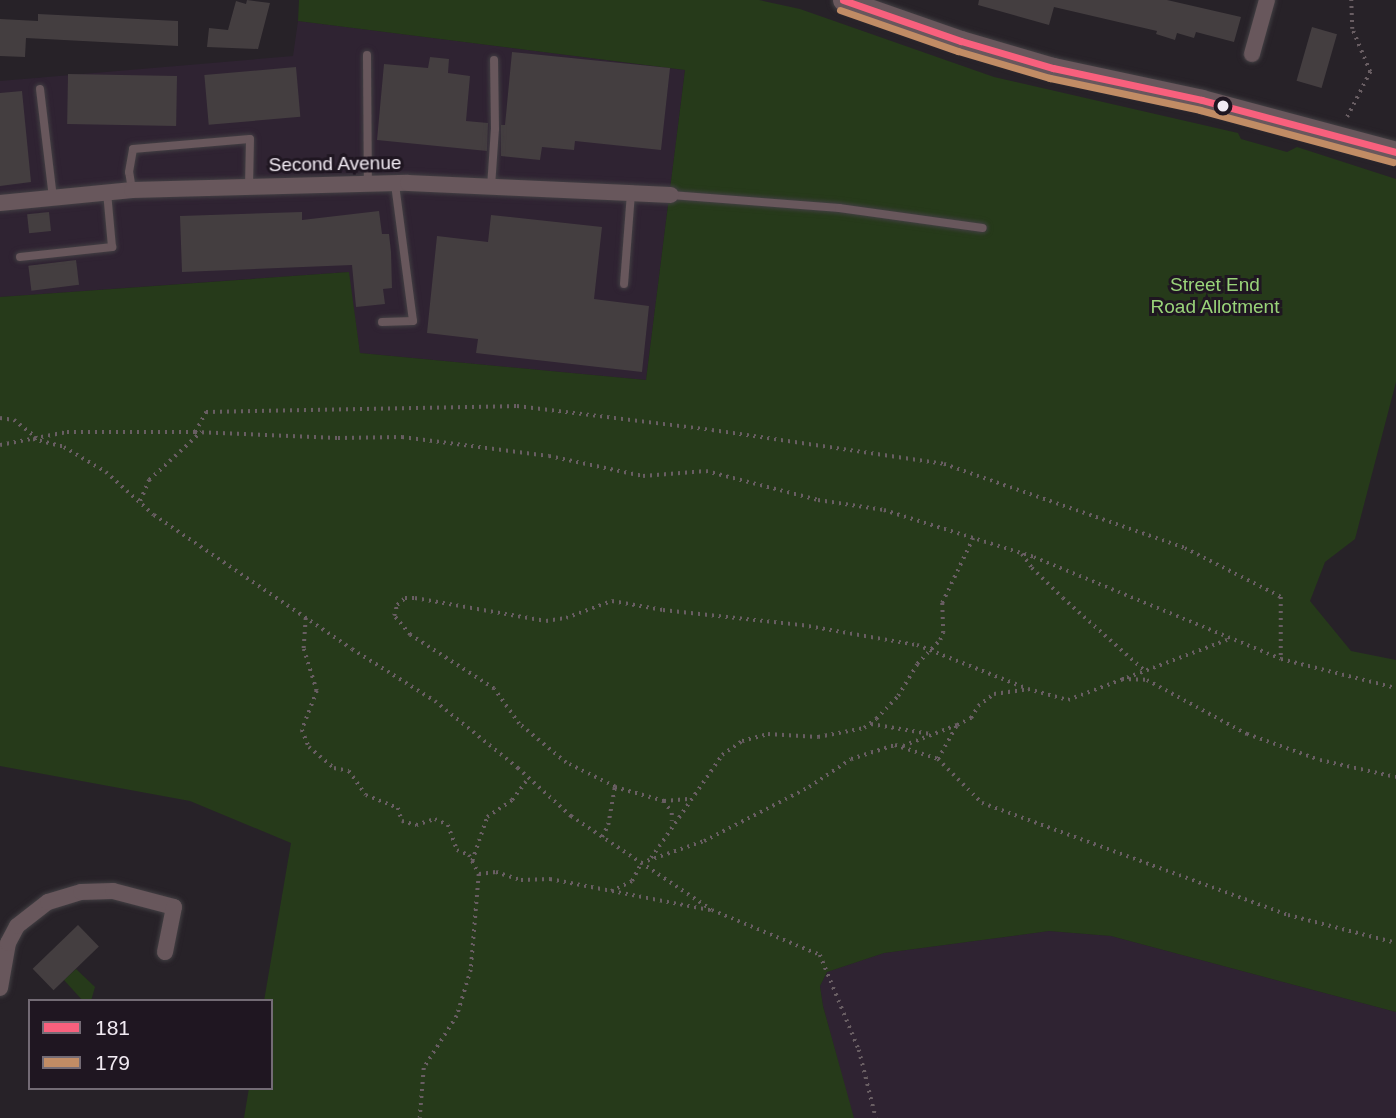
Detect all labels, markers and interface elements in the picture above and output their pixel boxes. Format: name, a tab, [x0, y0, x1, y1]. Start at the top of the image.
unlabelled marker	[1216, 99, 1230, 113]
street label: Second Avenue	[268, 151, 402, 177]
park label: Street End Road Allotment	[1150, 274, 1280, 318]
legend	[28, 999, 273, 1090]
text: 181	[95, 1016, 130, 1039]
text: 179	[95, 1051, 130, 1074]

